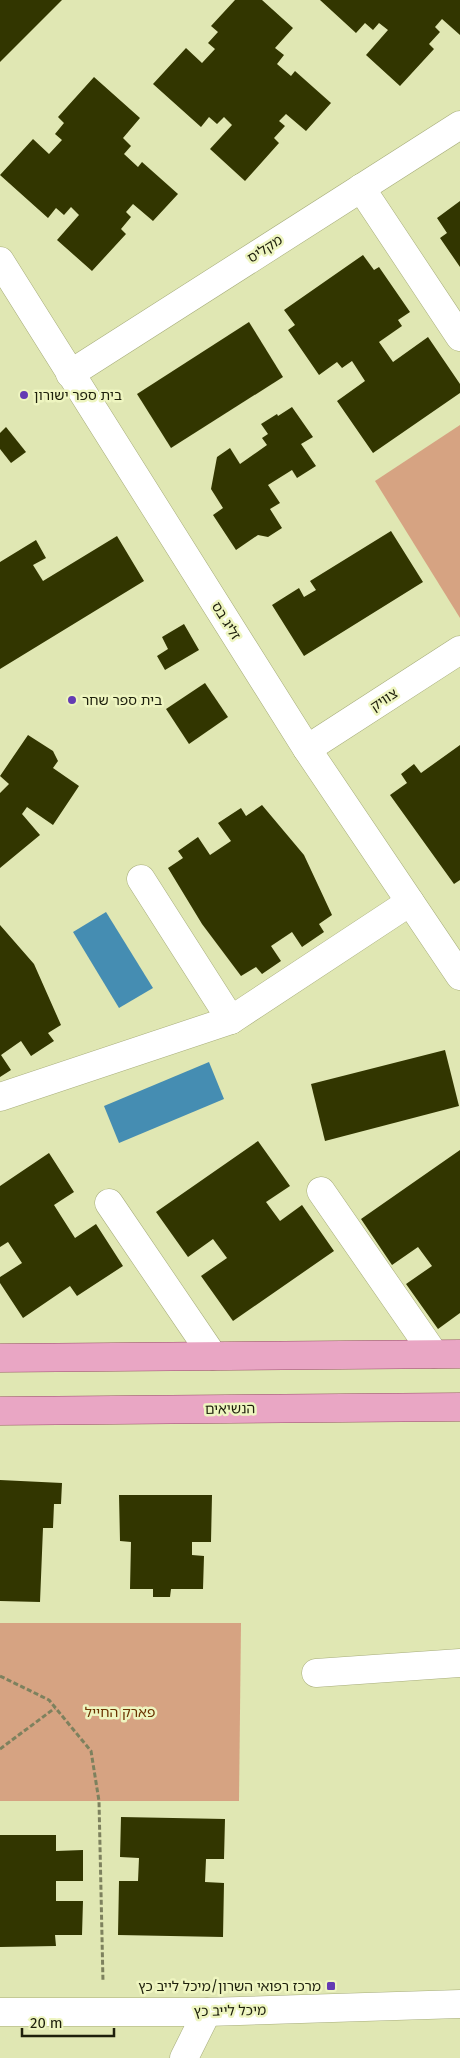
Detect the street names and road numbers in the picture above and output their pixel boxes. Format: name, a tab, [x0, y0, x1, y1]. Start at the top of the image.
street label: מקליס	[244, 231, 286, 267]
street label: זליג בס	[208, 599, 244, 643]
street label: צוויק	[367, 685, 401, 715]
street label: הנשיאים	[205, 1400, 255, 1418]
street label: מיכל לייב כץ	[194, 2002, 266, 2020]

